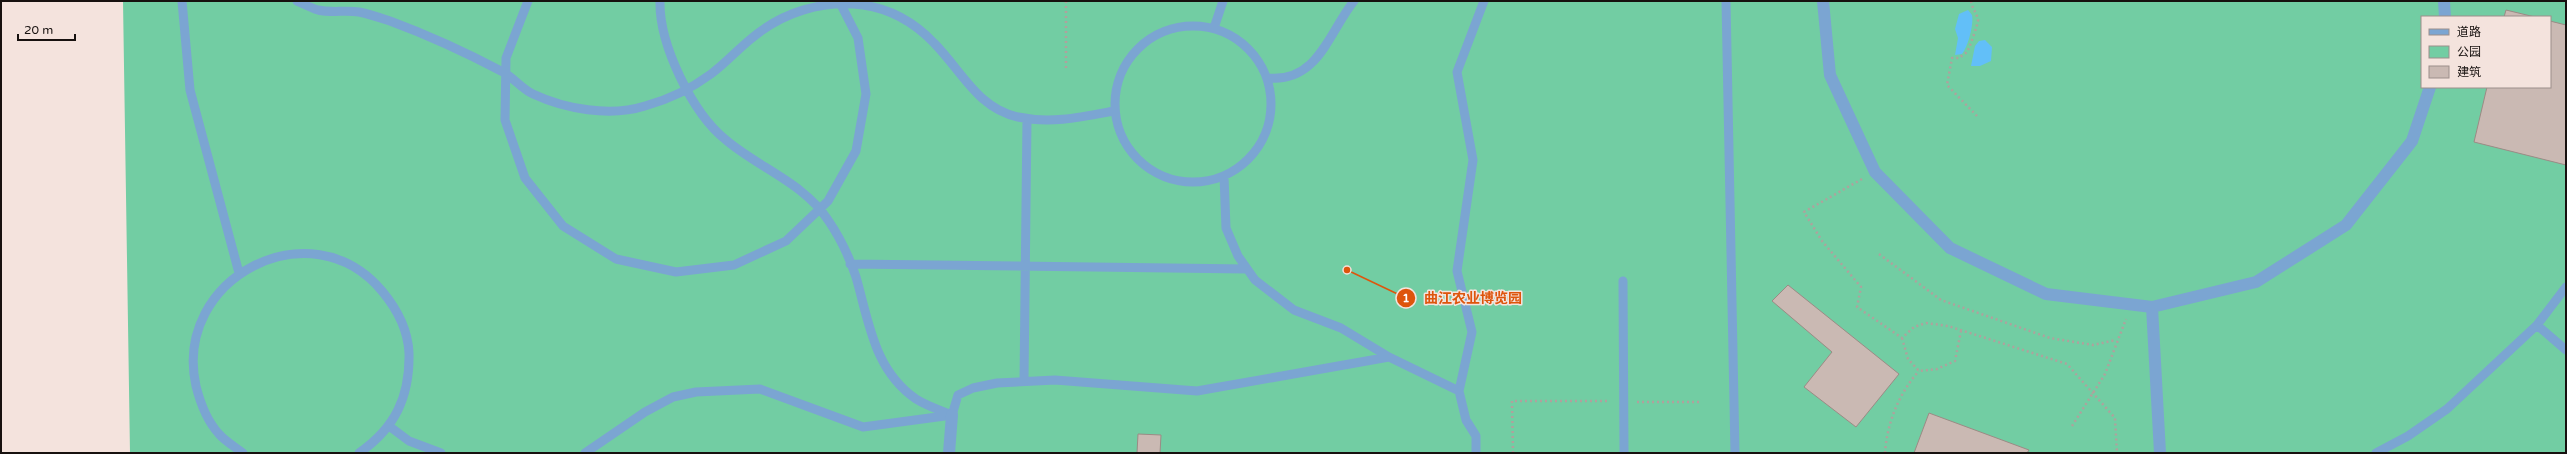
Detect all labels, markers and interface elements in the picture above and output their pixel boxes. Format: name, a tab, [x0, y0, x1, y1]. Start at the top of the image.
scale bar	[18, 16, 75, 42]
legend	[2421, 16, 2551, 88]
text: 20 m	[24, 23, 53, 37]
text: 道路	[2457, 25, 2481, 39]
text: 公园	[2457, 45, 2481, 59]
text: 建筑	[2457, 65, 2481, 79]
callout: 曲江农业博览园	[1396, 285, 1530, 311]
text: 曲江农业博览园	[1424, 290, 1522, 307]
text: 1	[1402, 291, 1410, 305]

